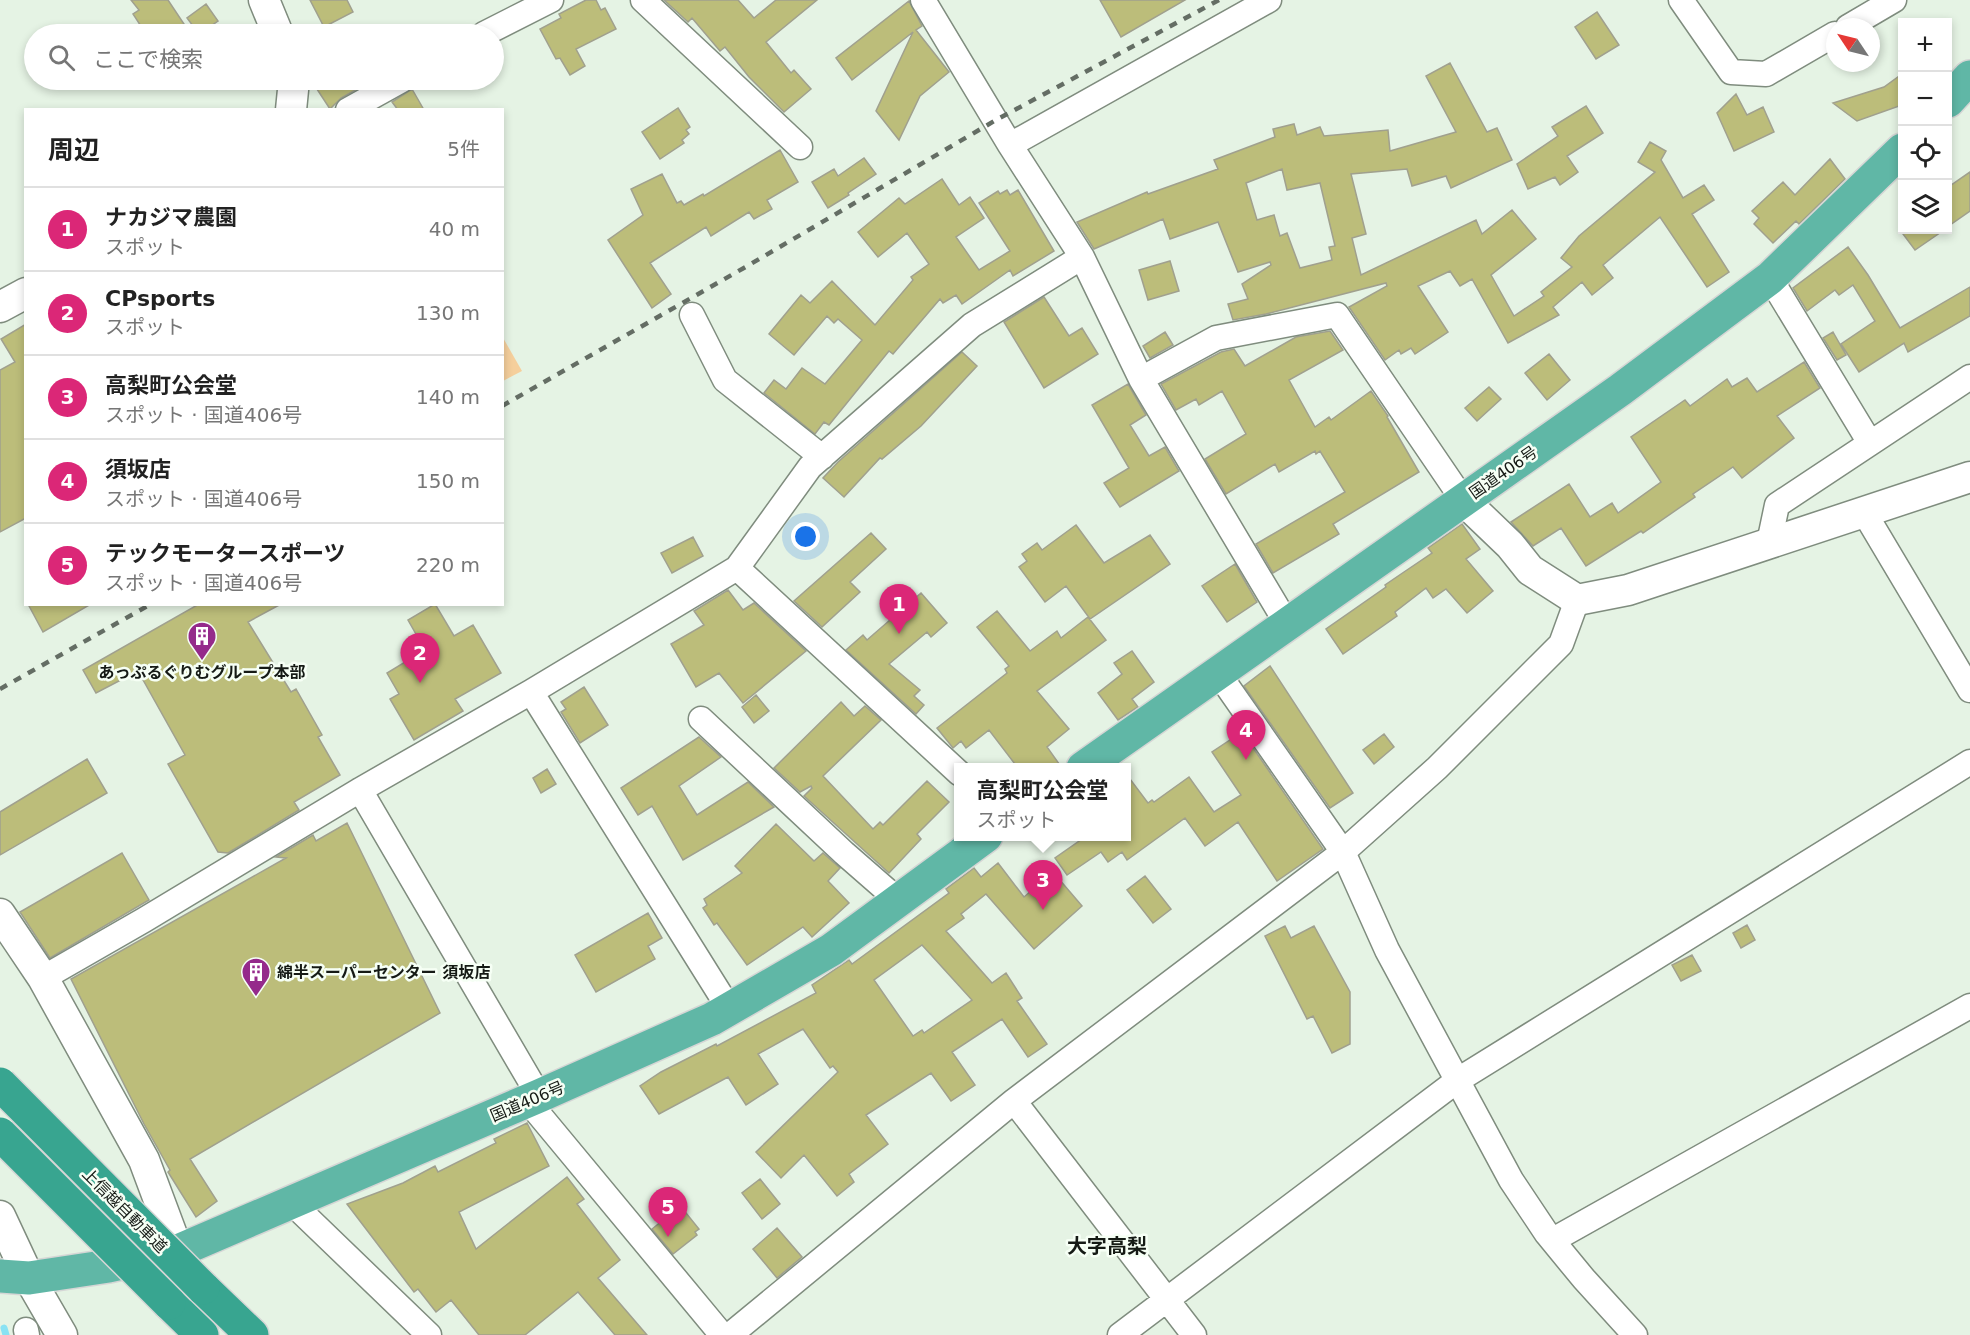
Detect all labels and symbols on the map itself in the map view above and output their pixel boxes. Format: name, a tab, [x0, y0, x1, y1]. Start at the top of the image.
north arrow	[1826, 18, 1880, 72]
street label: 国道406号	[1466, 442, 1541, 503]
your location	[791, 522, 820, 551]
pin: 1	[880, 584, 918, 634]
building icon: あっぷるぐりむグループ本部	[186, 620, 218, 662]
pin: 2	[400, 634, 440, 683]
place label: あっぷるぐりむグループ本部	[98, 663, 306, 682]
pin: 4	[1226, 710, 1266, 760]
pin: 3	[1024, 860, 1062, 910]
building icon: 綿半スーパーセンター 須坂店	[240, 956, 272, 998]
place label: 綿半スーパーセンター 須坂店	[277, 963, 490, 982]
street label: 国道406号	[487, 1077, 567, 1126]
street label: 上信越自動車道	[78, 1164, 171, 1257]
pin: 5	[648, 1188, 688, 1237]
district label: 大字高梨	[1067, 1234, 1147, 1258]

